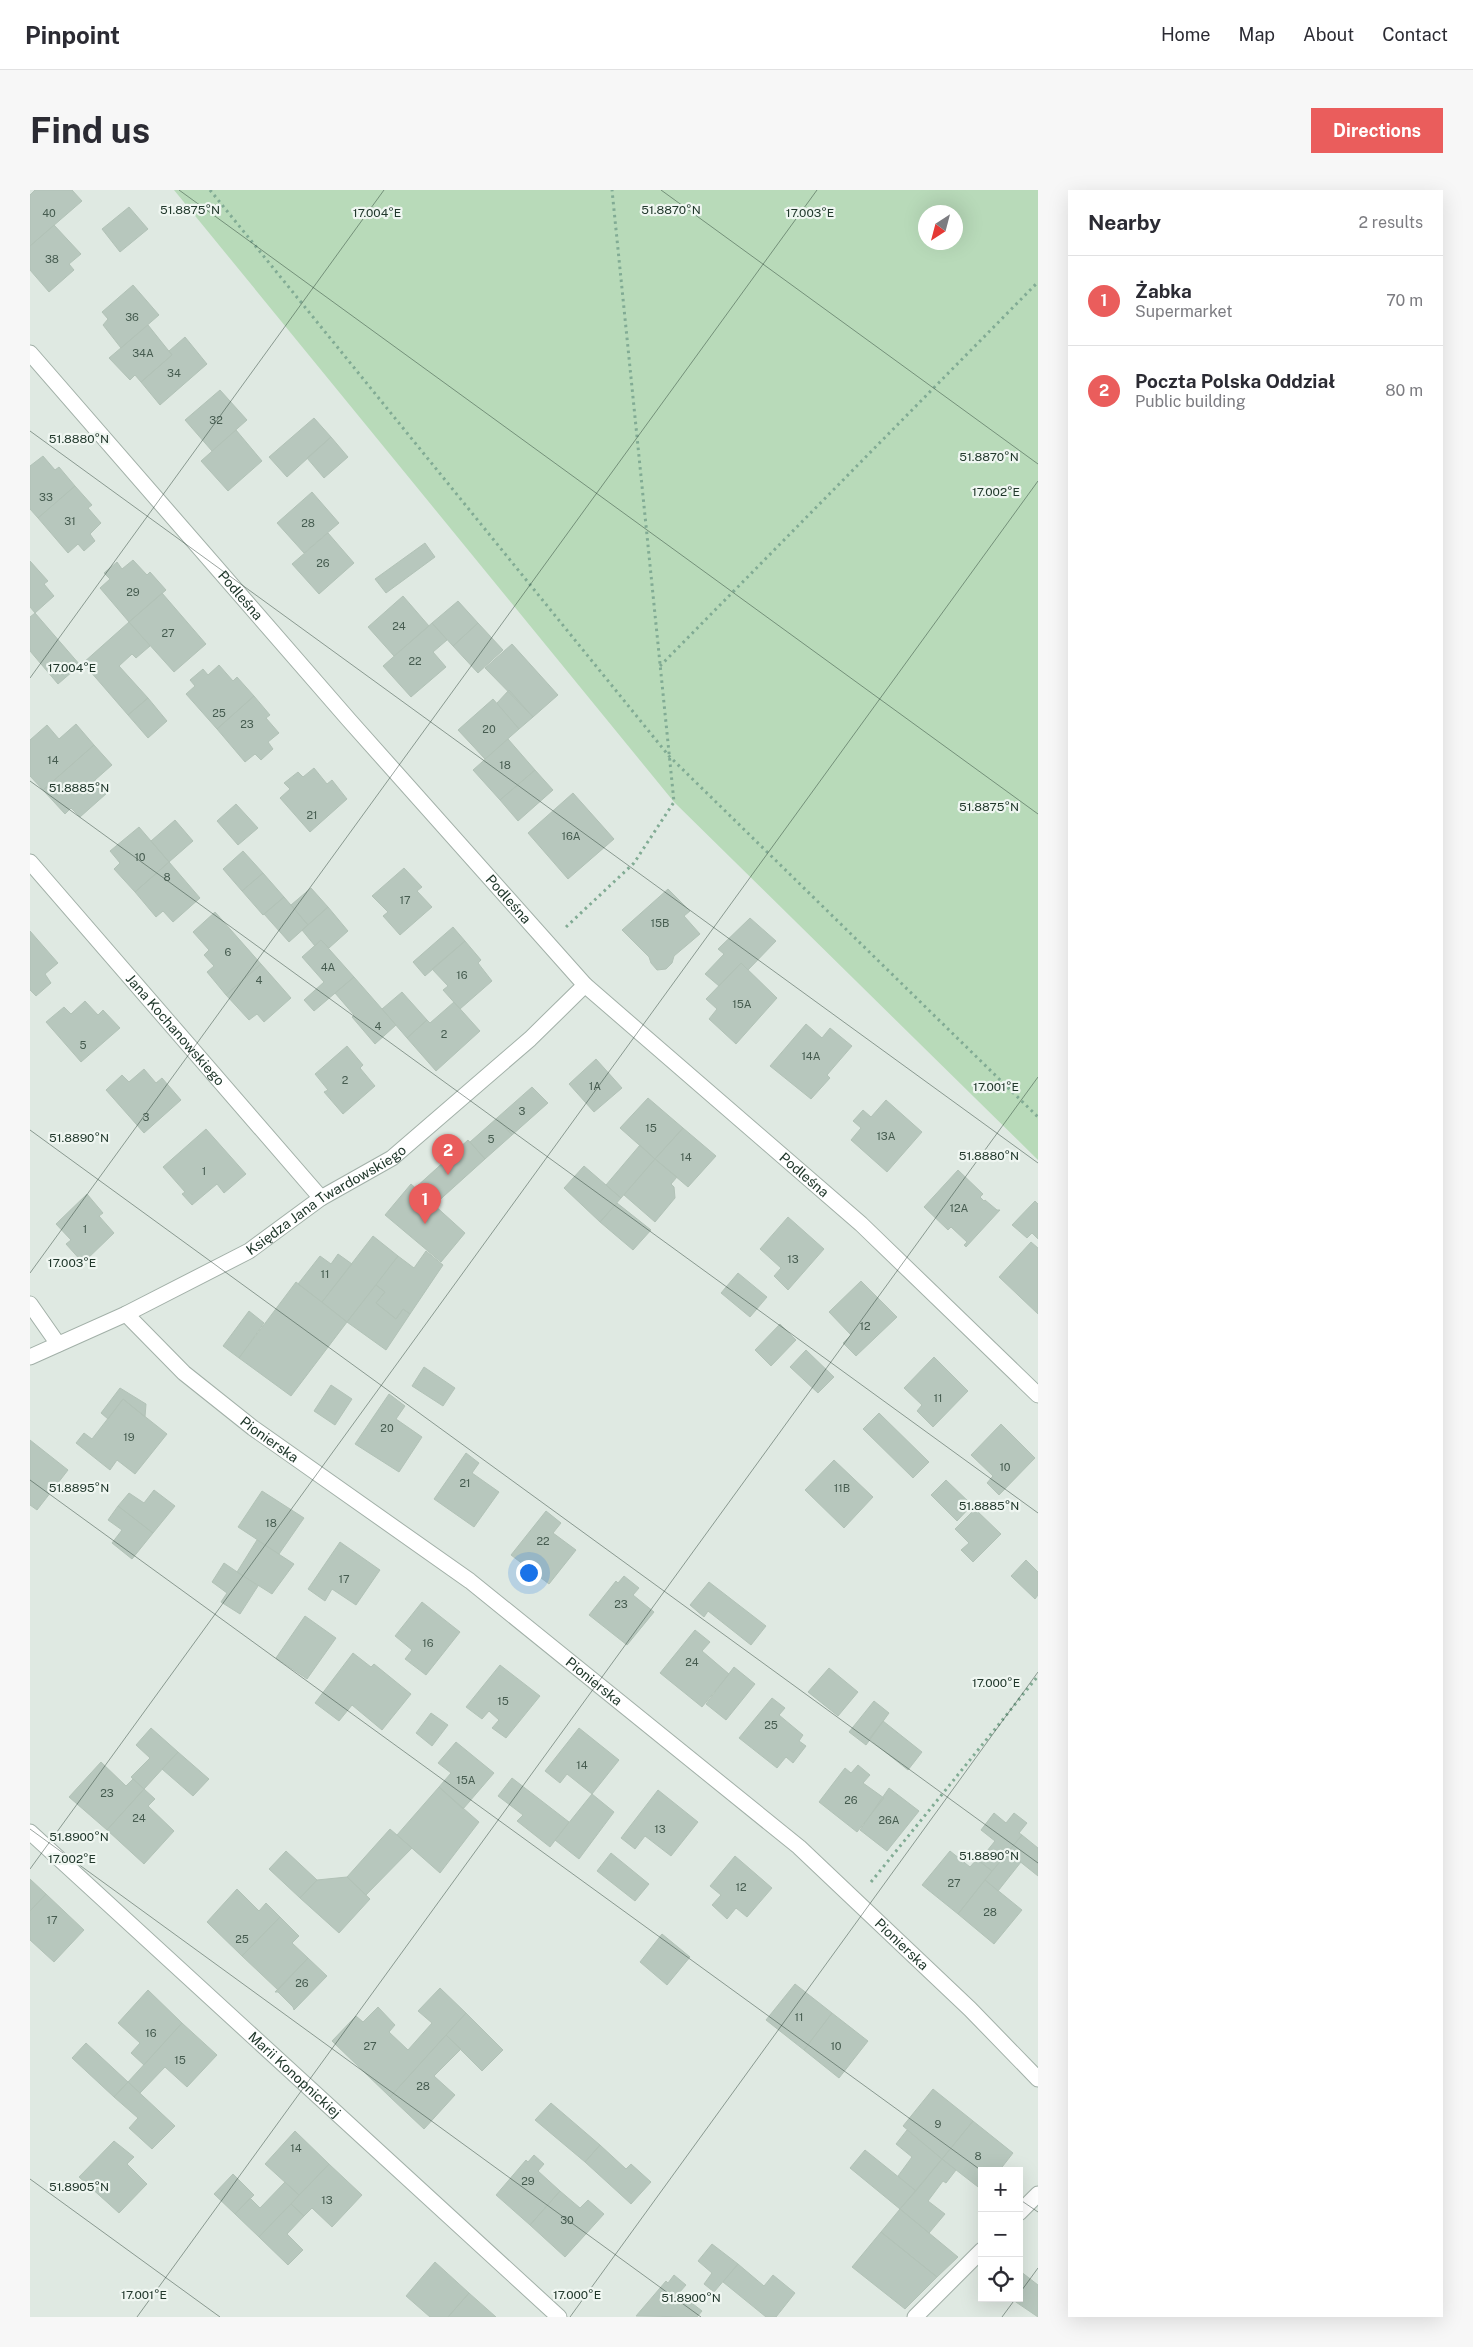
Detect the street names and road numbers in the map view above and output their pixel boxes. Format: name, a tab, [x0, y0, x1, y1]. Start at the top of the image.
street label: Podleśna	[215, 567, 266, 623]
street label: Podleśna	[483, 871, 534, 927]
street label: Jana Kochanowskiego	[123, 971, 228, 1089]
street label: Księdza Jana Twardowskiego	[243, 1142, 409, 1258]
street label: Podleśna	[776, 1149, 832, 1200]
street label: Pionierska	[237, 1413, 302, 1466]
street label: Pionierska	[563, 1654, 625, 1709]
street label: Pionierska	[872, 1915, 932, 1973]
street label: Marii Konopnickiej	[245, 2028, 344, 2121]

